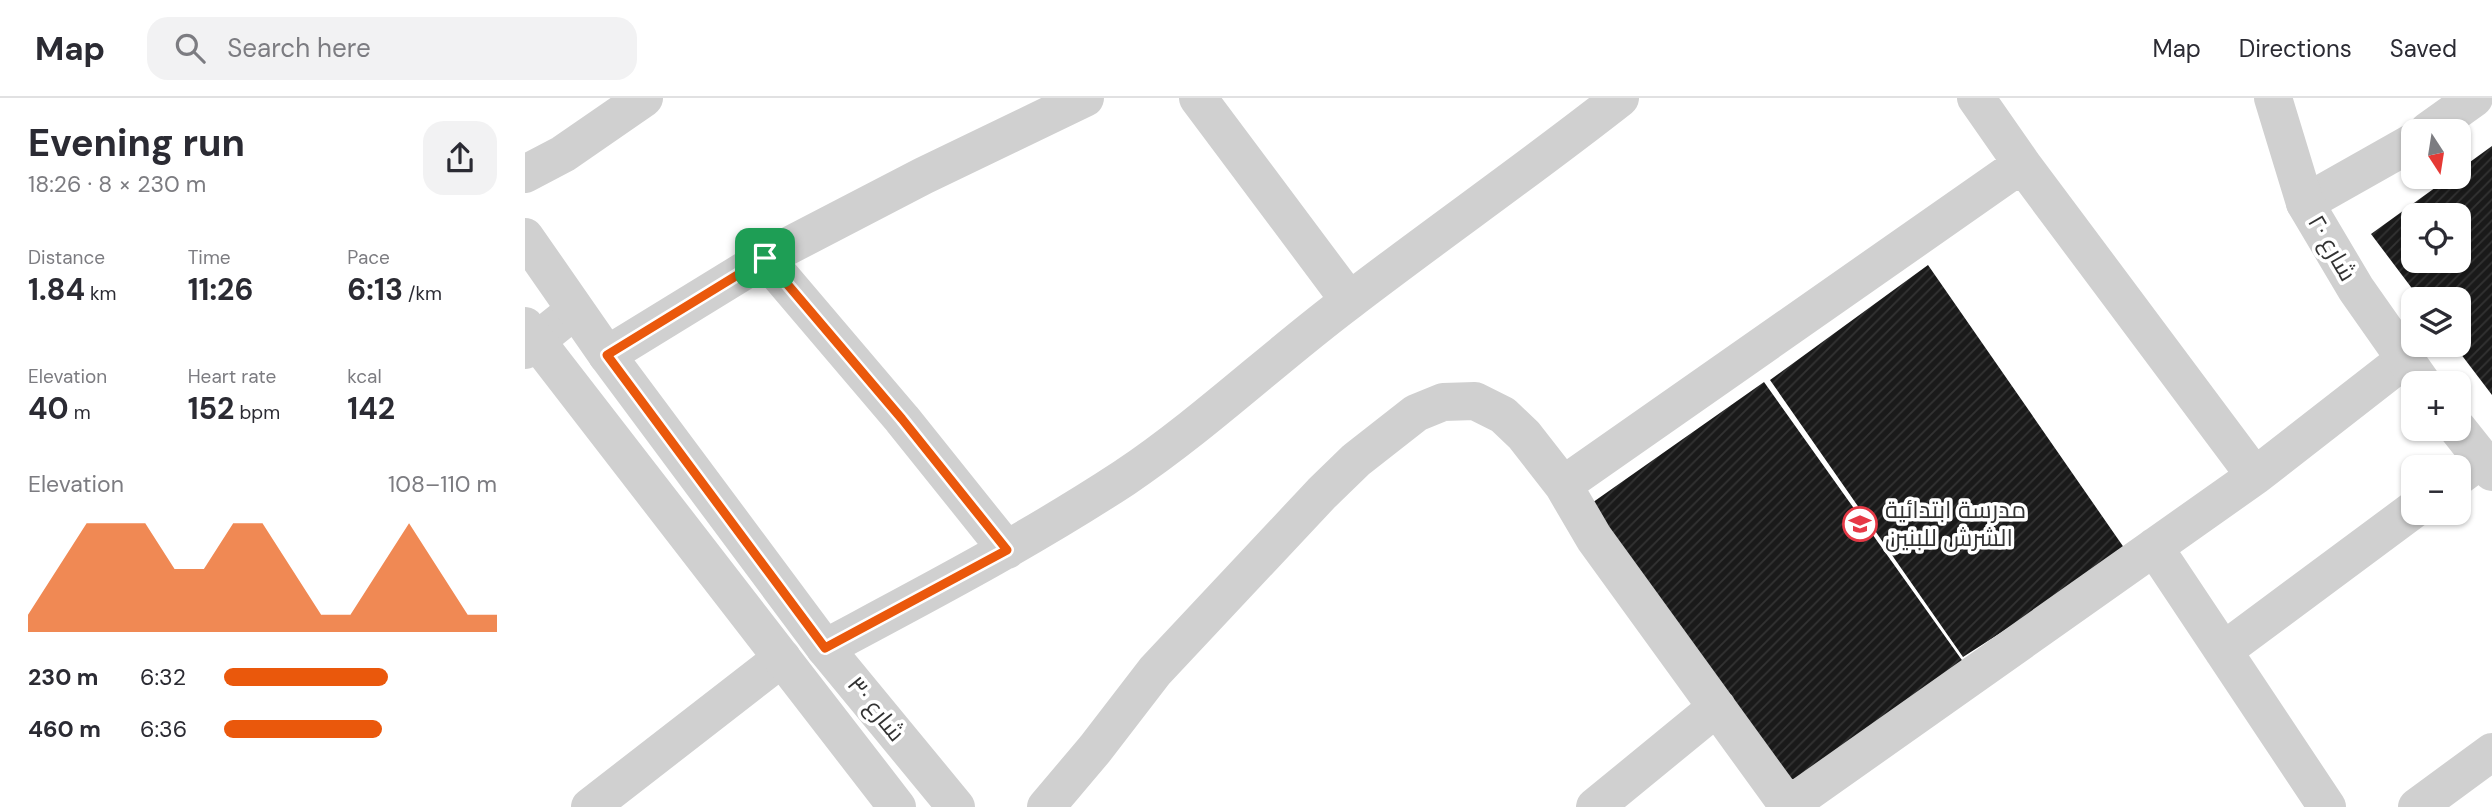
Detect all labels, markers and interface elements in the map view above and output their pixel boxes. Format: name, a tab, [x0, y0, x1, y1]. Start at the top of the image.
search box	[147, 17, 637, 80]
text: Map	[35, 27, 105, 70]
icon: search	[171, 29, 209, 67]
text: Search here	[227, 31, 371, 65]
text: Map	[2153, 33, 2201, 64]
text: Directions	[2239, 33, 2352, 64]
text: Saved	[2390, 33, 2457, 64]
text: Evening run	[28, 118, 245, 168]
north arrow	[2401, 119, 2471, 189]
map controls	[2401, 119, 2471, 525]
button: share	[423, 121, 497, 195]
text: 18:26 · 8 × 230 m	[28, 169, 206, 199]
button: locate	[2401, 203, 2471, 273]
street label: شارع ٢٠	[2300, 209, 2364, 287]
pin	[735, 228, 795, 288]
icon: arrive	[746, 239, 784, 277]
text: Distance	[28, 245, 105, 270]
text: Time	[188, 245, 231, 270]
text: Pace	[347, 245, 390, 270]
text: 1.84	[28, 270, 85, 309]
text: 11:26	[188, 270, 253, 309]
text: 6:13	[347, 270, 403, 309]
text: km	[85, 281, 117, 306]
text: /km	[403, 281, 442, 306]
button: layers	[2401, 287, 2471, 357]
text: Elevation	[28, 364, 107, 389]
text: Heart rate	[188, 364, 276, 389]
text: kcal	[347, 364, 382, 389]
button: +	[2401, 371, 2471, 441]
text: 40	[28, 389, 69, 428]
text: 152	[188, 389, 234, 428]
text: 142	[347, 389, 395, 428]
text: m	[69, 400, 91, 425]
text: bpm	[234, 400, 280, 425]
button: −	[2401, 455, 2471, 525]
text: Elevation	[28, 469, 124, 499]
text: 108–110 m	[388, 469, 497, 499]
place label: مدرسة ابتدائية الشرش للبنين	[1885, 494, 2026, 553]
school or university icon: مدرسة ابتدائية الشرش للبنين	[1841, 505, 1879, 543]
text: 230 m	[28, 662, 98, 692]
text: 6:32	[140, 662, 186, 692]
street label: شارع ٣٠	[840, 670, 912, 748]
text: 460 m	[28, 714, 101, 744]
text: 6:36	[140, 714, 187, 744]

